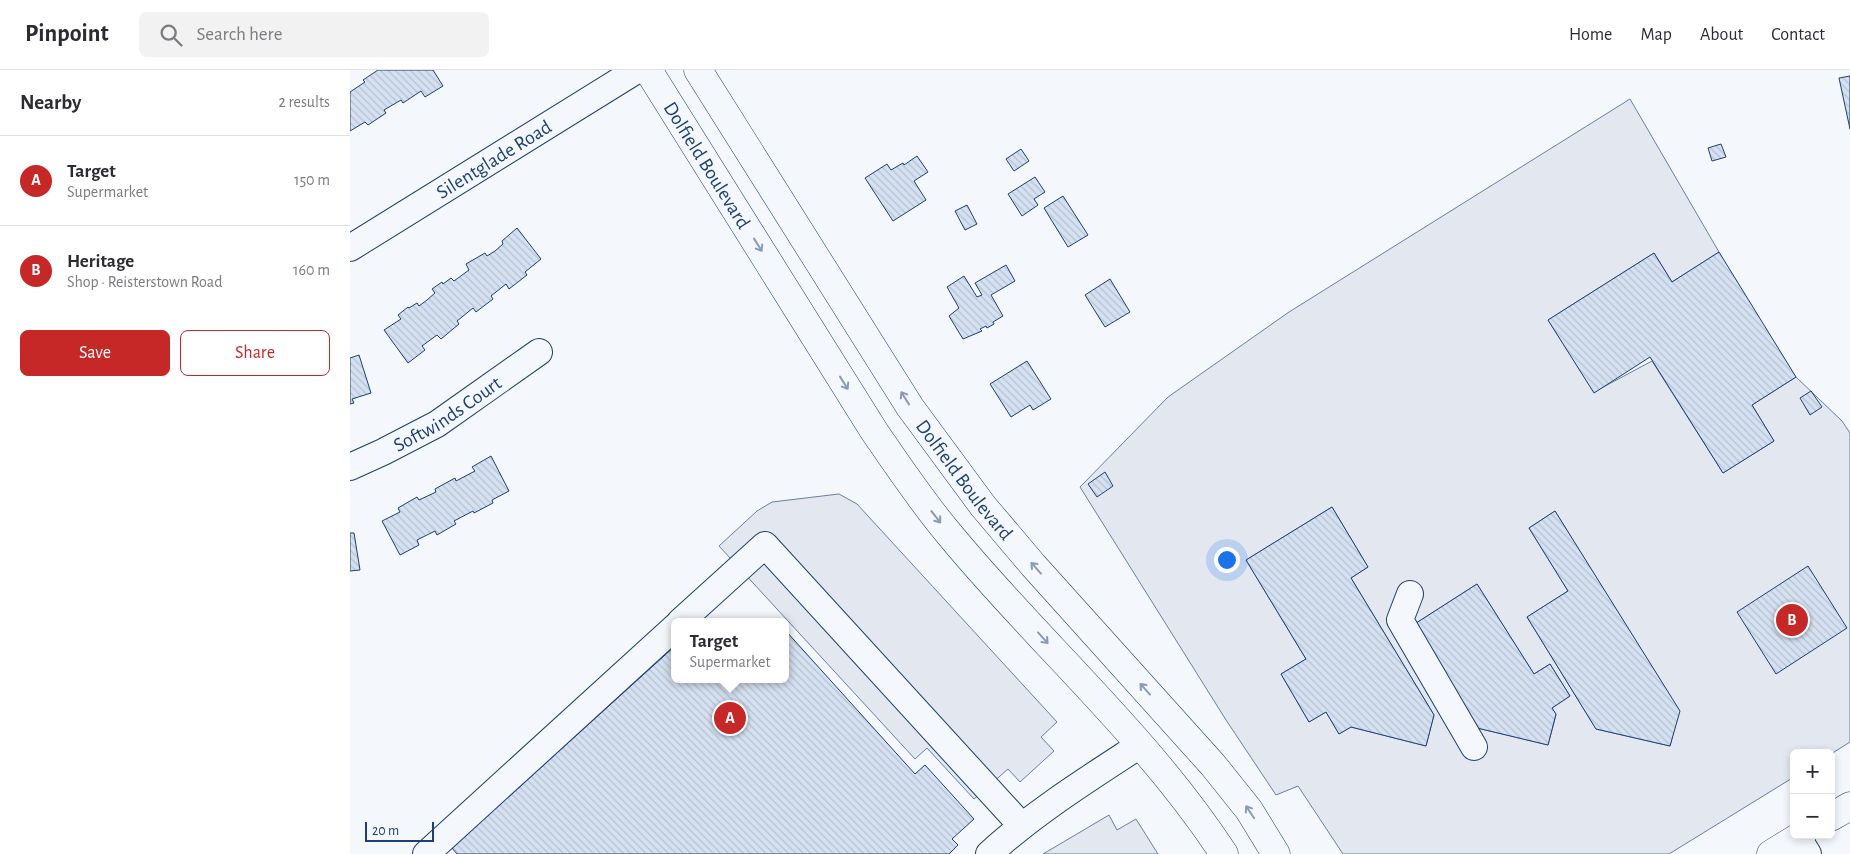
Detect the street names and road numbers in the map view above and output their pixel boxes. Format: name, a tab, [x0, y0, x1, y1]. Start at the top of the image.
street label: Dolfield Boulevard	[660, 99, 754, 232]
street label: Silentglade Road	[433, 117, 555, 203]
street label: Softwinds Court	[390, 373, 506, 456]
street label: Dolfield Boulevard	[912, 416, 1016, 544]

